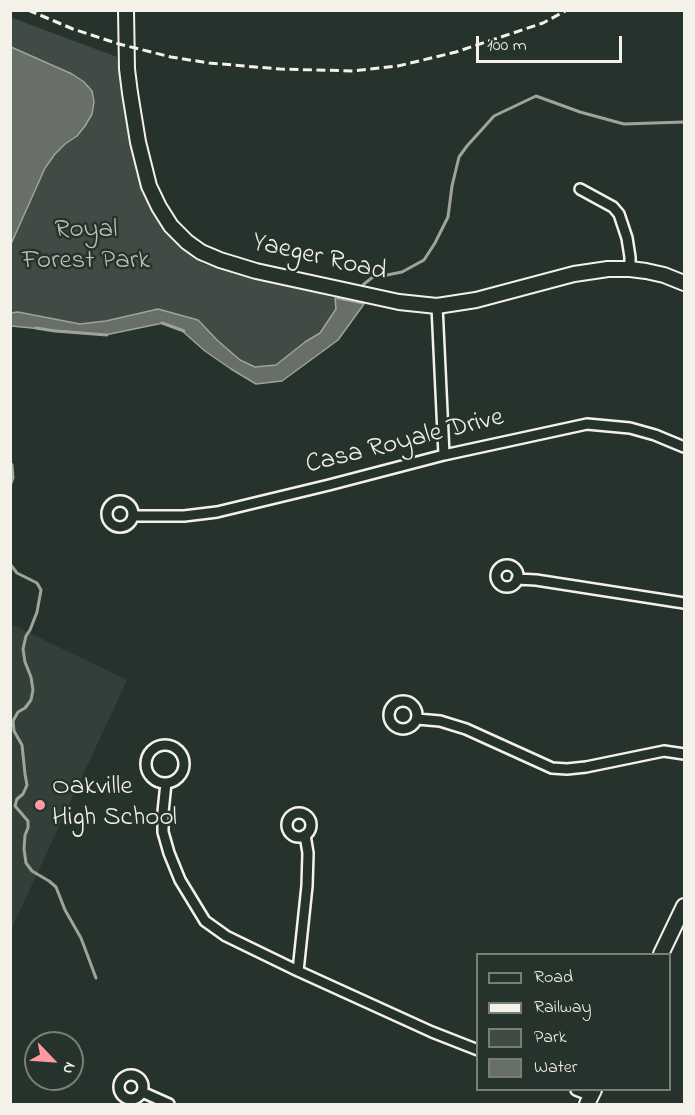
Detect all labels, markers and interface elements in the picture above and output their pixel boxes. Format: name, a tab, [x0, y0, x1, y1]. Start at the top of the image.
scale bar	[479, 24, 624, 62]
text: 100 m	[487, 33, 527, 59]
park label: Royal Forest Park	[22, 216, 150, 279]
street label: Yaeger Road	[249, 228, 389, 290]
street label: Casa Royale Drive	[303, 403, 507, 483]
place label: Oakville High School	[52, 773, 177, 836]
marker: Oakville High School	[33, 798, 47, 812]
legend	[476, 953, 671, 1091]
text: Road	[534, 965, 573, 991]
text: Railway	[534, 995, 591, 1021]
text: Park	[534, 1025, 567, 1051]
north arrow	[24, 1031, 84, 1091]
text: Water	[534, 1055, 577, 1081]
text: N	[55, 1058, 82, 1078]

